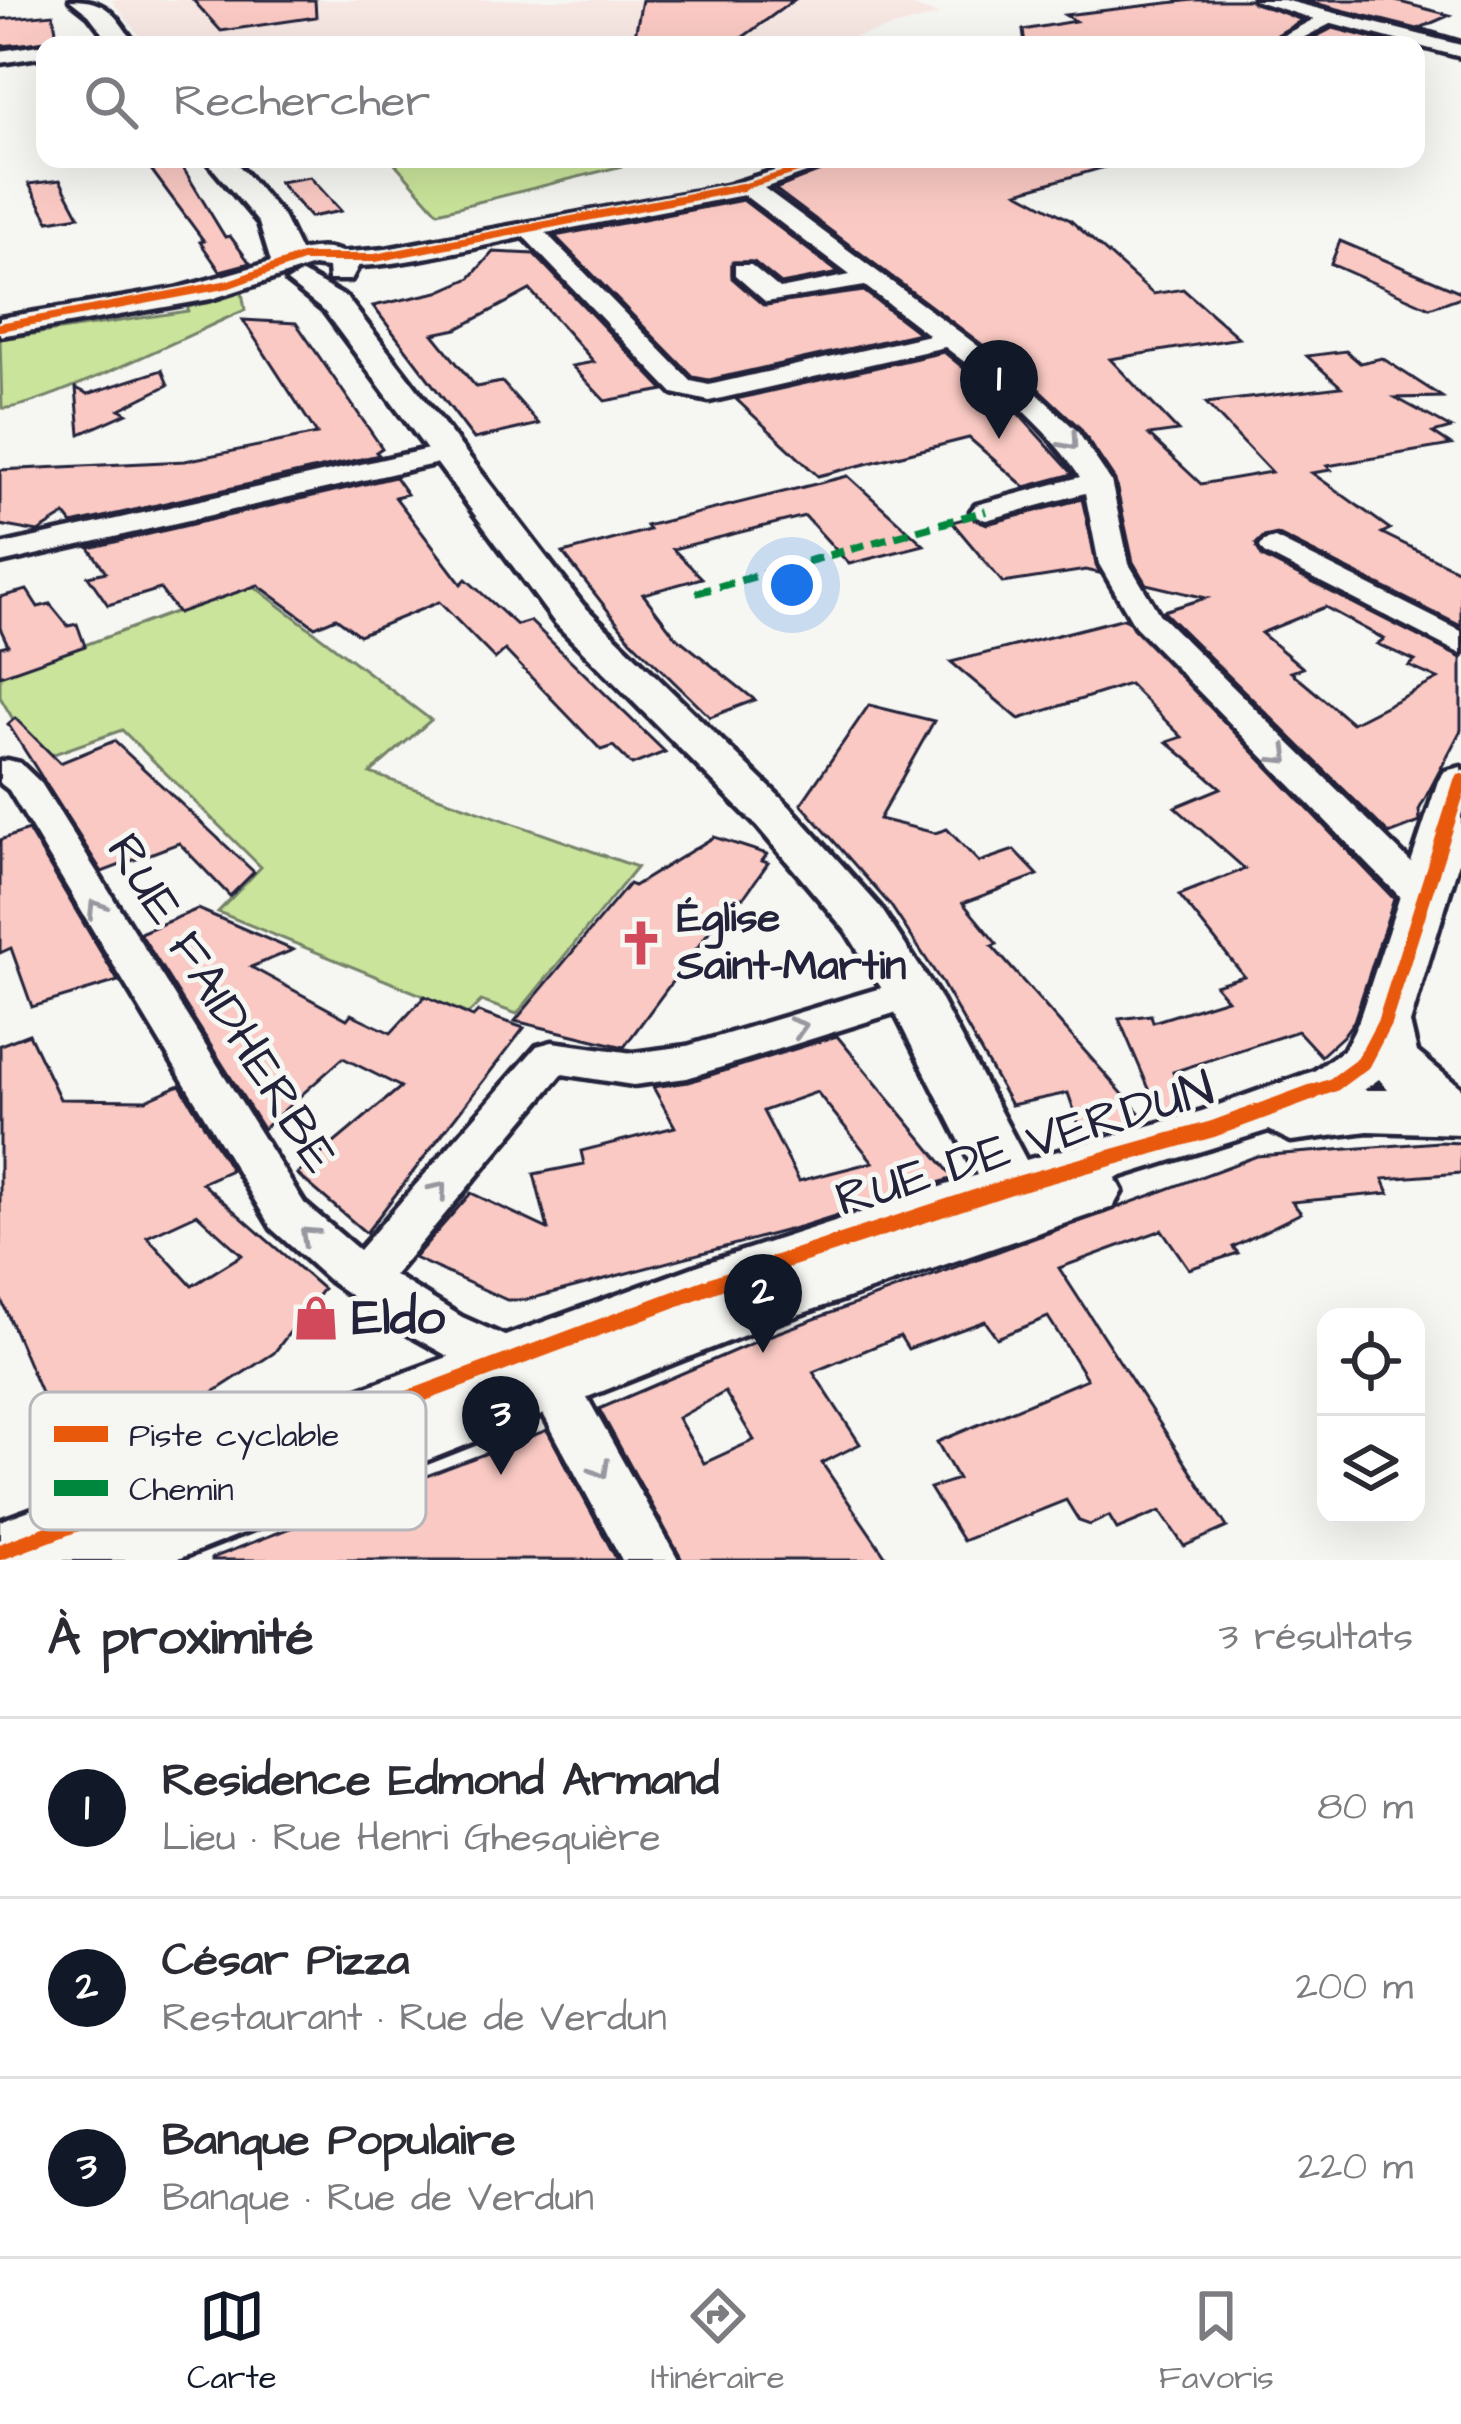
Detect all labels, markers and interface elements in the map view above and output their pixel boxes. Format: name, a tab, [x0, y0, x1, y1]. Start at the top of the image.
search box	[36, 36, 1425, 168]
icon: search	[78, 69, 144, 135]
text: Rechercher	[174, 71, 430, 133]
pin: 1	[960, 340, 1038, 439]
one-way arrow	[1055, 428, 1077, 450]
your location	[762, 555, 822, 615]
one-way arrow	[1268, 742, 1290, 764]
street label: RUE FAIDHERBE	[88, 821, 354, 1187]
place label: Église Saint-Martin	[676, 890, 906, 996]
one-way arrow	[89, 900, 111, 922]
church icon: Église Saint-Martin	[616, 918, 666, 968]
one-way arrow	[787, 1016, 808, 1041]
street label: RUE DE VERDUN	[827, 1054, 1223, 1236]
one-way arrow	[425, 1182, 446, 1204]
one-way arrow	[301, 1227, 322, 1249]
pin: 2	[724, 1254, 802, 1353]
place label: Eldo	[352, 1283, 445, 1354]
shop icon: Eldo	[291, 1293, 341, 1343]
map controls	[1317, 1308, 1425, 1524]
button: locate	[1317, 1308, 1425, 1416]
pin: 3	[462, 1376, 540, 1475]
legend	[30, 1392, 426, 1530]
text: Piste cyclable	[129, 1413, 339, 1460]
button: layers	[1317, 1416, 1425, 1524]
one-way arrow	[587, 1457, 610, 1479]
text: Chemin	[129, 1467, 234, 1513]
text: À proximité	[48, 1603, 314, 1674]
text: 3 résultats	[1218, 1611, 1413, 1665]
text: Residence Edmond Armand	[162, 1750, 719, 1812]
text: 1	[85, 1781, 90, 1835]
text: 80 m	[1317, 1781, 1413, 1835]
text: Lieu · Rue Henri Ghesquière	[162, 1812, 661, 1866]
text: César Pizza	[162, 1930, 410, 1992]
text: 2	[76, 1961, 98, 2015]
text: 200 m	[1296, 1961, 1413, 2015]
text: Restaurant · Rue de Verdun	[162, 1992, 667, 2046]
text: Banque Populaire	[162, 2110, 516, 2172]
text: 3	[77, 2141, 97, 2195]
text: 220 m	[1298, 2141, 1413, 2195]
text: Banque · Rue de Verdun	[162, 2172, 594, 2226]
tab: Carte	[187, 2283, 277, 2401]
tab: Itinéraire	[651, 2283, 785, 2401]
tab: Favoris	[1159, 2283, 1274, 2401]

